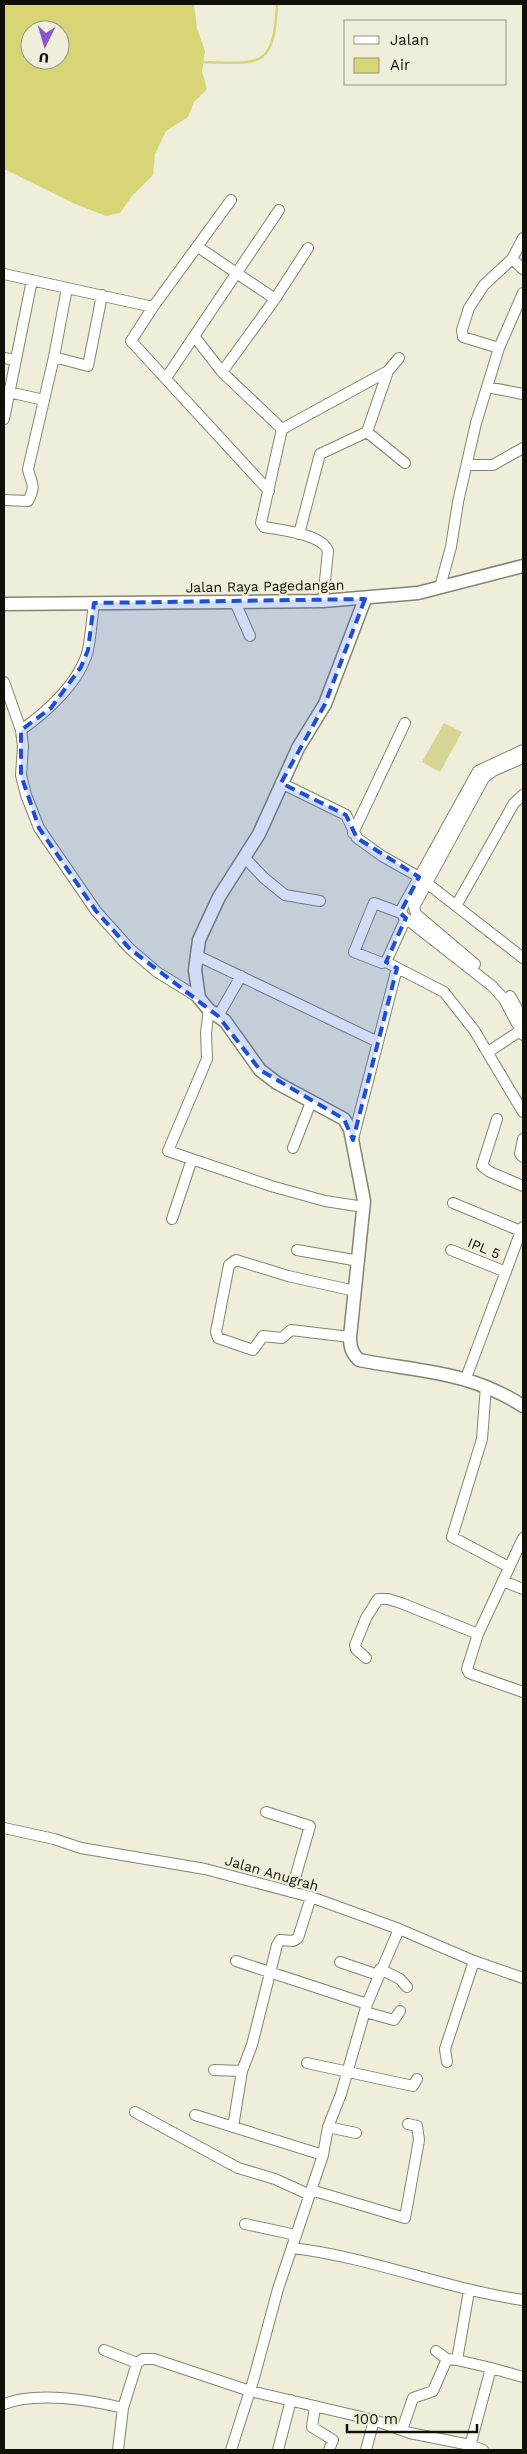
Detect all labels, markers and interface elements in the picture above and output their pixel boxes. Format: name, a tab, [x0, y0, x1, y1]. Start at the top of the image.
north arrow	[20, 20, 70, 70]
legend	[344, 20, 507, 85]
text: Jalan	[390, 31, 429, 49]
text: U	[38, 50, 50, 66]
text: Air	[390, 56, 410, 74]
street label: Jalan Raya Pagedangan	[185, 577, 345, 595]
street label: IPL 5	[465, 1234, 503, 1262]
street label: Jalan Anugrah	[223, 1852, 321, 1894]
scale bar	[347, 2402, 477, 2434]
text: 100 m	[354, 2410, 398, 2428]

